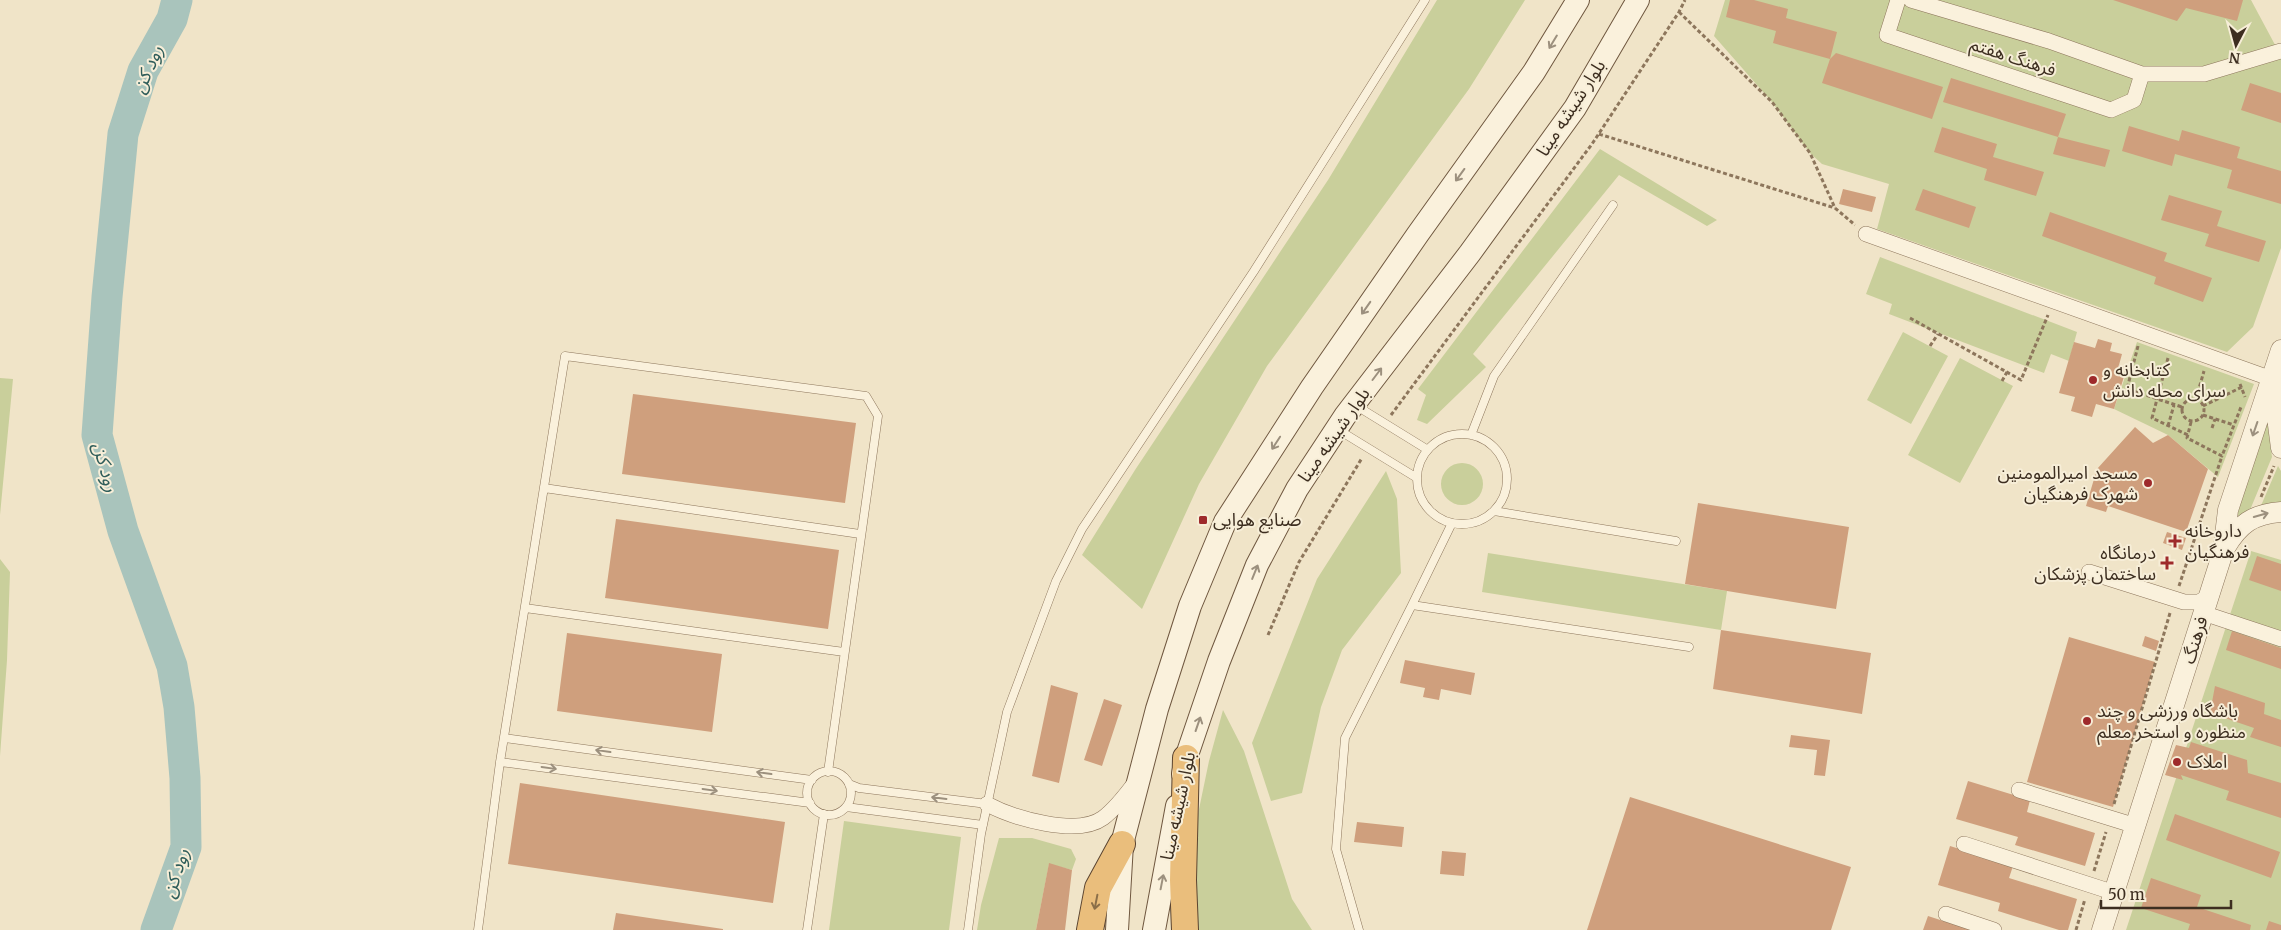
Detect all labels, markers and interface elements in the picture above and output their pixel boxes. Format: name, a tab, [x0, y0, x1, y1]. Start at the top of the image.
north arrow	[2211, 20, 2261, 70]
street label: فرهنگ هفتم	[1967, 32, 2059, 83]
one-way arrow	[1547, 34, 1557, 48]
water label: رود کن	[126, 41, 168, 97]
text: N	[2228, 48, 2241, 67]
street label: بلوار شیشه مینا	[1531, 55, 1610, 160]
one-way arrow	[1455, 168, 1465, 182]
one-way arrow	[1361, 301, 1371, 315]
place label: کتابخانه و سرای محله دانش	[2103, 358, 2226, 402]
one-way arrow	[1371, 368, 1382, 381]
marker: کتابخانه و سرای محله دانش	[2087, 374, 2099, 386]
street label: بلوار شیشه مینا	[1292, 383, 1375, 487]
one-way arrow	[2250, 421, 2260, 437]
one-way arrow	[1271, 435, 1281, 449]
water label: رود کن	[88, 440, 124, 494]
place label: مسجد امیرالمومنین شهرک فرهنگیان	[1997, 461, 2138, 505]
marker: مسجد امیرالمومنین شهرک فرهنگیان	[2142, 477, 2154, 489]
place label: صنایع هوایی	[1213, 508, 1302, 534]
one-way arrow	[2253, 510, 2269, 519]
marker: صنایع هوایی	[1197, 514, 1209, 526]
place label: داروخانه فرهنگیان	[2185, 519, 2249, 563]
marker: داروخانه فرهنگیان	[2169, 535, 2181, 547]
place label: درمانگاه ساختمان پزشکان	[2034, 541, 2156, 585]
marker: درمانگاه ساختمان پزشکان	[2160, 556, 2174, 570]
one-way arrow	[1250, 565, 1260, 580]
street label: فرهنگ	[2176, 613, 2213, 666]
place label: باشگاه ورزشی و چند منظوره و استخر معلم	[2097, 699, 2246, 745]
marker: باشگاه ورزشی و چند منظوره و استخر معلم	[2081, 715, 2093, 727]
one-way arrow	[1193, 716, 1203, 732]
one-way arrow	[595, 746, 611, 756]
street label: بلوار شیشه مینا	[1155, 749, 1200, 862]
place label: املاک	[2187, 750, 2227, 773]
marker: املاک	[2171, 756, 2183, 768]
one-way arrow	[540, 763, 556, 773]
one-way arrow	[756, 768, 772, 778]
one-way arrow	[701, 785, 717, 795]
one-way arrow	[931, 793, 947, 803]
water label: رود کن	[156, 845, 194, 901]
one-way arrow	[1157, 874, 1167, 890]
scale bar	[2101, 878, 2231, 910]
text: 50 m	[2108, 885, 2145, 904]
one-way arrow	[1090, 893, 1100, 909]

